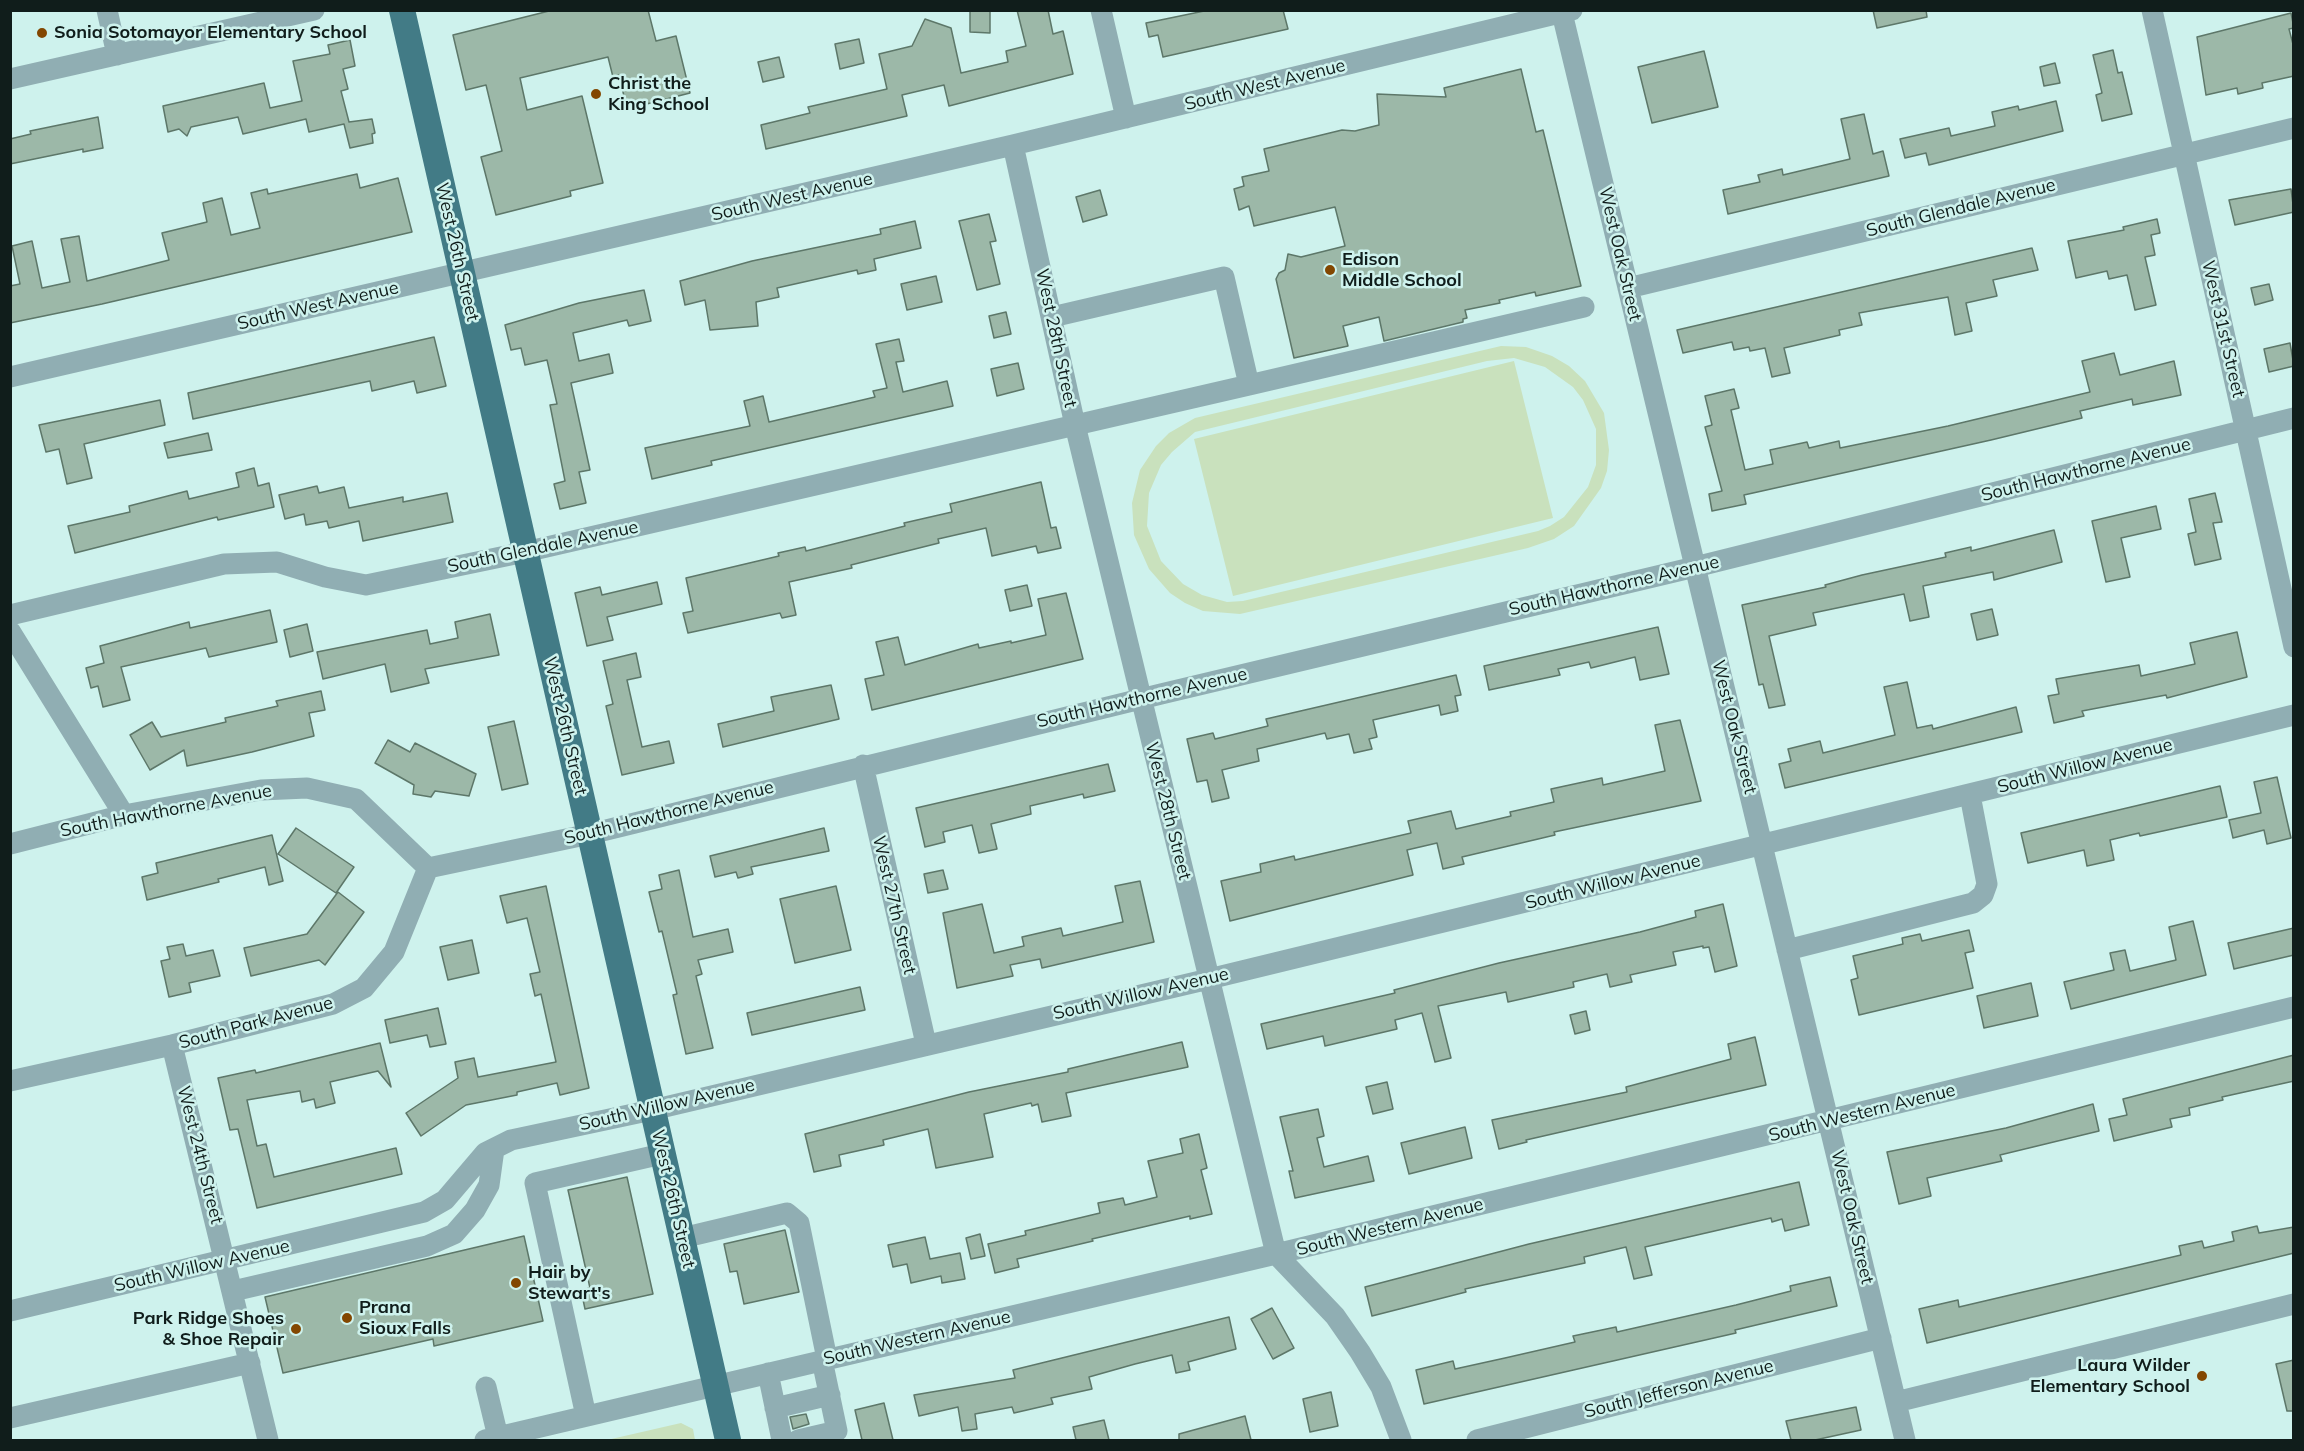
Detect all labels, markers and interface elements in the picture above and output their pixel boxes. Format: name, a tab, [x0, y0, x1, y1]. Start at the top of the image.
place label: Sonia Sotomayor Elementary School	[54, 22, 367, 44]
marker: Sonia Sotomayor Elementary School	[35, 26, 49, 40]
street label: South West Avenue	[1182, 55, 1348, 115]
place label: Christ the King School	[608, 73, 709, 116]
marker: Christ the King School	[589, 87, 603, 101]
street label: South West Avenue	[709, 168, 875, 226]
street label: South Glendale Avenue	[1864, 174, 2058, 242]
street label: West 26th Street	[431, 181, 483, 323]
street label: West Oak Street	[1594, 185, 1646, 323]
place label: Edison Middle School	[1342, 249, 1462, 292]
street label: West 31st Street	[2197, 258, 2249, 400]
marker: Edison Middle School	[1323, 263, 1337, 277]
street label: West 28th Street	[1031, 267, 1081, 409]
street label: South West Avenue	[235, 277, 401, 335]
street label: South Hawthorne Avenue	[1979, 433, 2193, 507]
street label: South Glendale Avenue	[446, 516, 640, 578]
street label: South Hawthorne Avenue	[1507, 551, 1721, 621]
street label: West 26th Street	[539, 655, 591, 797]
street label: West Oak Street	[1707, 658, 1761, 796]
street label: South Hawthorne Avenue	[1035, 663, 1249, 733]
street label: South Willow Avenue	[1995, 734, 2175, 798]
street label: West 28th Street	[1140, 740, 1196, 882]
street label: South Hawthorne Avenue	[562, 776, 776, 850]
street label: South Hawthorne Avenue	[58, 780, 274, 842]
street label: West 27th Street	[868, 834, 920, 976]
street label: South Willow Avenue	[1523, 850, 1703, 914]
street label: South Willow Avenue	[1051, 963, 1231, 1025]
street label: South Park Avenue	[177, 992, 335, 1054]
street label: South Willow Avenue	[577, 1074, 757, 1136]
street label: South Western Avenue	[1766, 1079, 1958, 1147]
street label: West 24th Street	[172, 1084, 228, 1226]
street label: West 26th Street	[647, 1128, 699, 1270]
street label: West Oak Street	[1826, 1148, 1878, 1286]
street label: South Western Avenue	[1294, 1193, 1486, 1261]
street label: South Willow Avenue	[112, 1235, 292, 1297]
place label: Hair by Stewart's	[528, 1262, 611, 1304]
marker: Hair by Stewart's	[509, 1276, 523, 1290]
place label: Prana Sioux Falls	[359, 1297, 451, 1340]
street label: South Western Avenue	[821, 1306, 1013, 1370]
place label: Park Ridge Shoes & Shoe Repair	[133, 1308, 284, 1350]
marker: Prana Sioux Falls	[340, 1311, 354, 1325]
marker: Park Ridge Shoes & Shoe Repair	[289, 1322, 303, 1336]
street label: South Jefferson Avenue	[1582, 1355, 1776, 1423]
place label: Laura Wilder Elementary School	[2030, 1355, 2190, 1398]
marker: Laura Wilder Elementary School	[2195, 1369, 2209, 1383]

